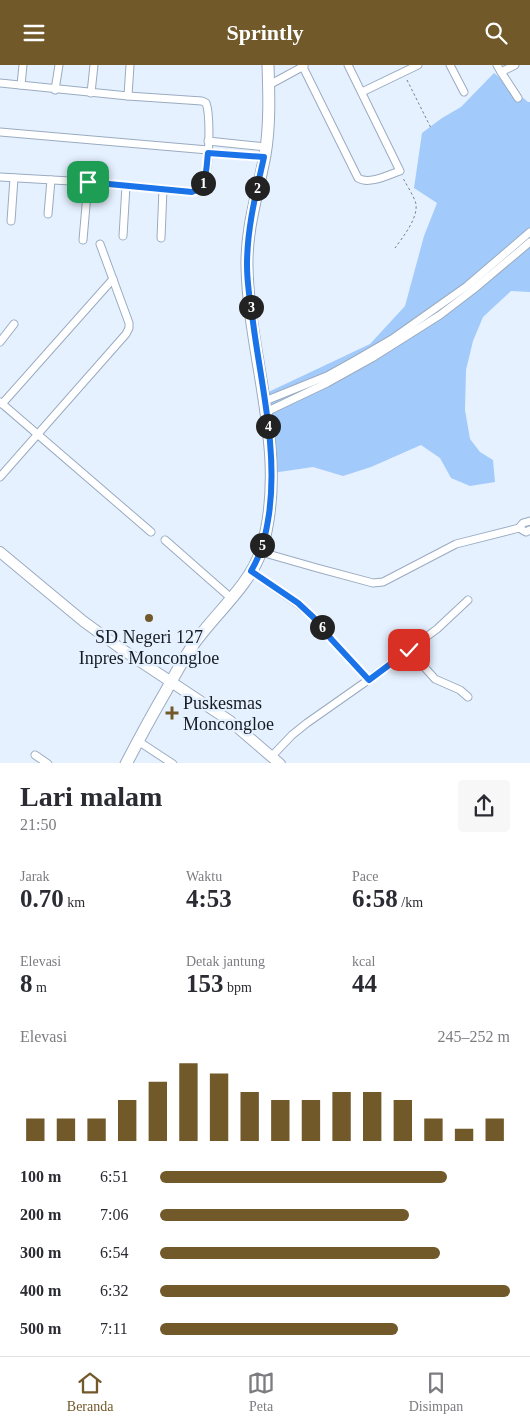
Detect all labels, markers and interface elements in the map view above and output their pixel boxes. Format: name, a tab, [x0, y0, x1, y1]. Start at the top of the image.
icon: menu	[20, 19, 48, 47]
icon: search	[482, 19, 510, 47]
text: Sprintly	[226, 20, 304, 45]
pin	[67, 161, 109, 203]
icon: arrive	[74, 168, 102, 196]
pin: 1	[190, 171, 216, 195]
pin: 2	[244, 175, 270, 201]
text: 1	[200, 176, 207, 191]
text: 2	[254, 181, 261, 196]
pin: 3	[238, 295, 264, 319]
text: 3	[248, 300, 255, 315]
pin: 4	[256, 413, 280, 439]
text: 4	[265, 419, 272, 434]
pin: 5	[250, 533, 274, 557]
text: 5	[259, 538, 266, 553]
marker: SD Negeri 127 Inpres Moncongloe	[143, 612, 155, 624]
pin: 6	[310, 615, 334, 639]
text: 6	[319, 620, 326, 635]
place label: SD Negeri 127 Inpres Moncongloe	[79, 627, 219, 668]
pin	[388, 629, 430, 671]
icon: check	[395, 636, 423, 664]
place label: Puskesmas Moncongloe	[183, 693, 274, 734]
marker: Puskesmas Moncongloe	[165, 706, 179, 720]
button: share	[458, 780, 510, 832]
text: Lari malam	[20, 781, 162, 812]
text: 21:50	[20, 816, 56, 833]
text: Jarak	[20, 869, 50, 884]
text: Waktu	[186, 869, 222, 884]
text: Pace	[352, 869, 378, 884]
text: 0.70	[20, 885, 64, 912]
text: 4:53	[186, 885, 232, 912]
text: 6:58	[352, 885, 398, 912]
text: km	[64, 895, 85, 910]
text: /km	[398, 895, 423, 910]
text: Elevasi	[20, 954, 61, 969]
text: Detak jantung	[186, 954, 265, 969]
text: kcal	[352, 954, 375, 969]
text: 8	[20, 970, 33, 997]
text: 153	[186, 970, 224, 997]
text: 44	[352, 970, 377, 997]
text: m	[33, 980, 47, 995]
text: bpm	[224, 980, 252, 995]
text: Elevasi	[20, 1028, 67, 1045]
text: 245–252 m	[438, 1028, 510, 1045]
text: 100 m	[20, 1168, 61, 1185]
text: 6:51	[100, 1168, 128, 1185]
text: 200 m	[20, 1206, 61, 1223]
text: 7:06	[100, 1206, 128, 1223]
text: 300 m	[20, 1244, 61, 1261]
text: 6:54	[100, 1244, 128, 1261]
text: 400 m	[20, 1282, 61, 1299]
text: 6:32	[100, 1282, 128, 1299]
text: 500 m	[20, 1320, 61, 1337]
text: 7:11	[100, 1320, 128, 1337]
tab: Beranda	[67, 1369, 113, 1415]
tab: Peta	[247, 1369, 275, 1415]
tab: Disimpan	[409, 1369, 463, 1415]

